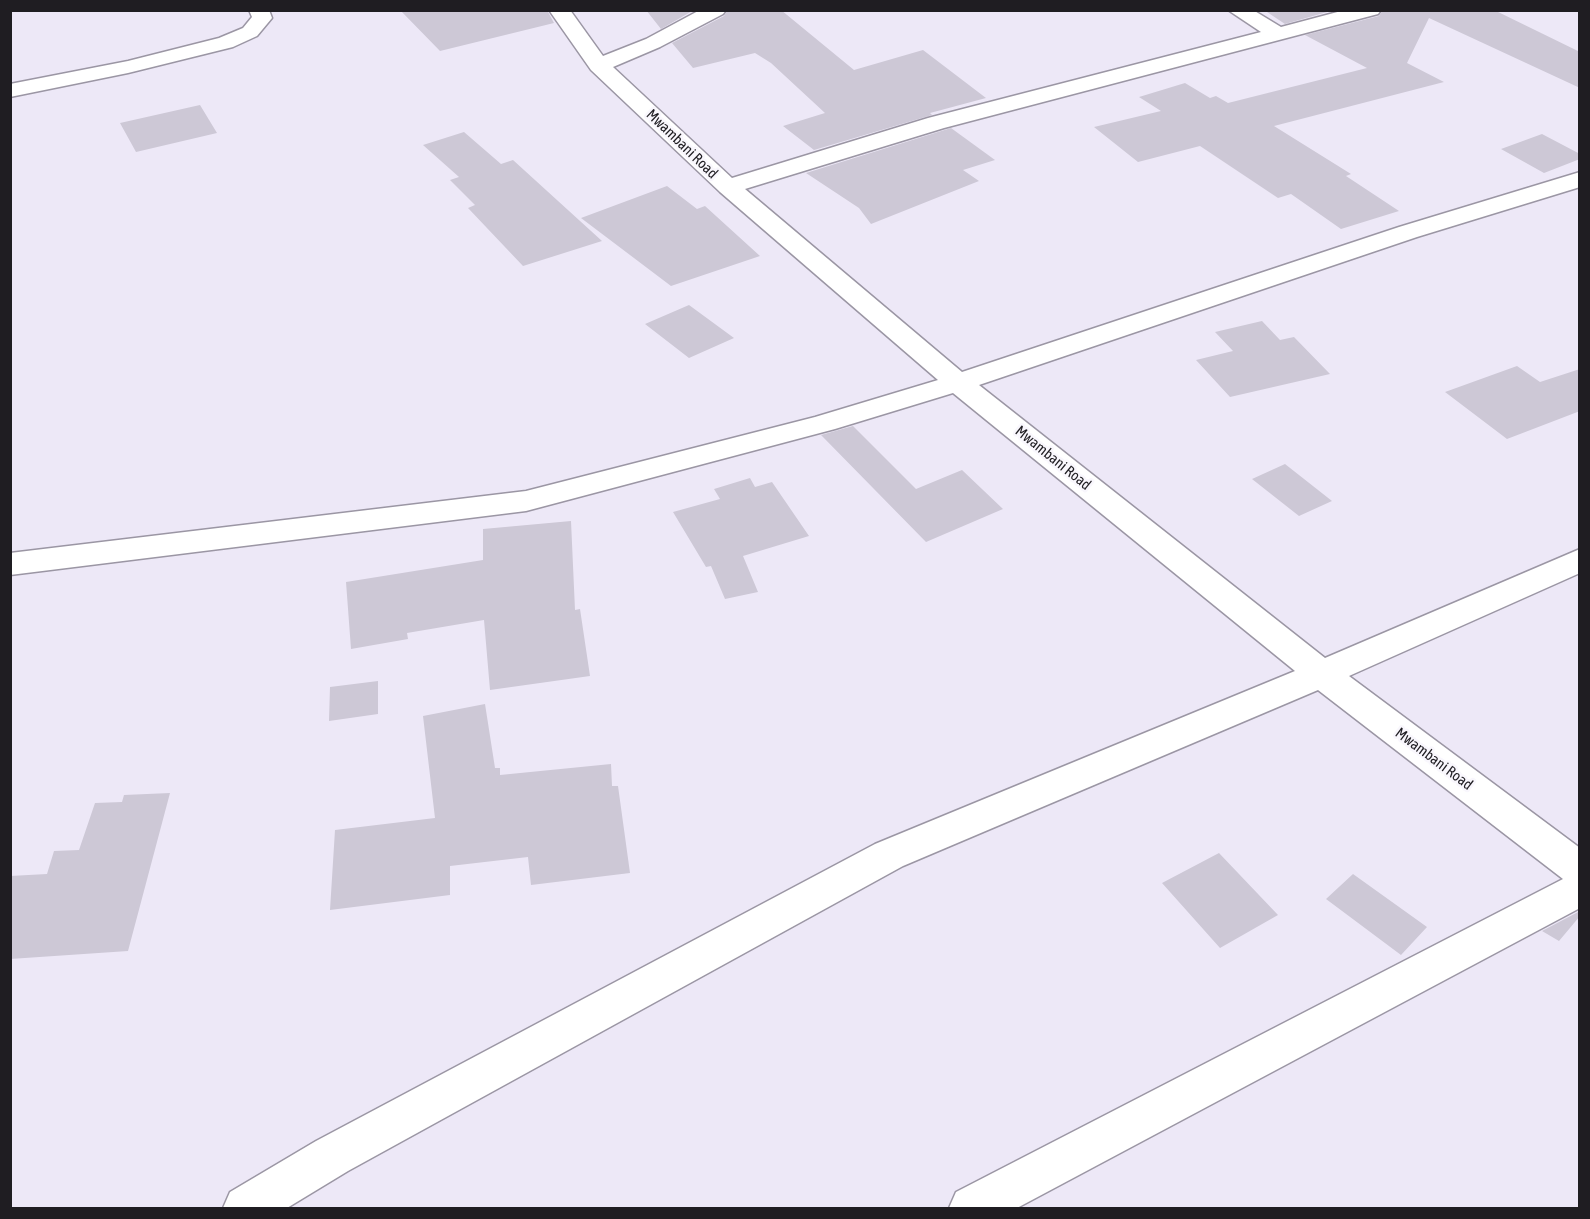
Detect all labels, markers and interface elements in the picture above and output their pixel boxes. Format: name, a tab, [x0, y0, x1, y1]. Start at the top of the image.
street label: Mwambani Road	[643, 106, 721, 182]
street label: Mwambani Road	[1012, 422, 1094, 494]
street label: Mwambani Road	[1392, 724, 1476, 794]

